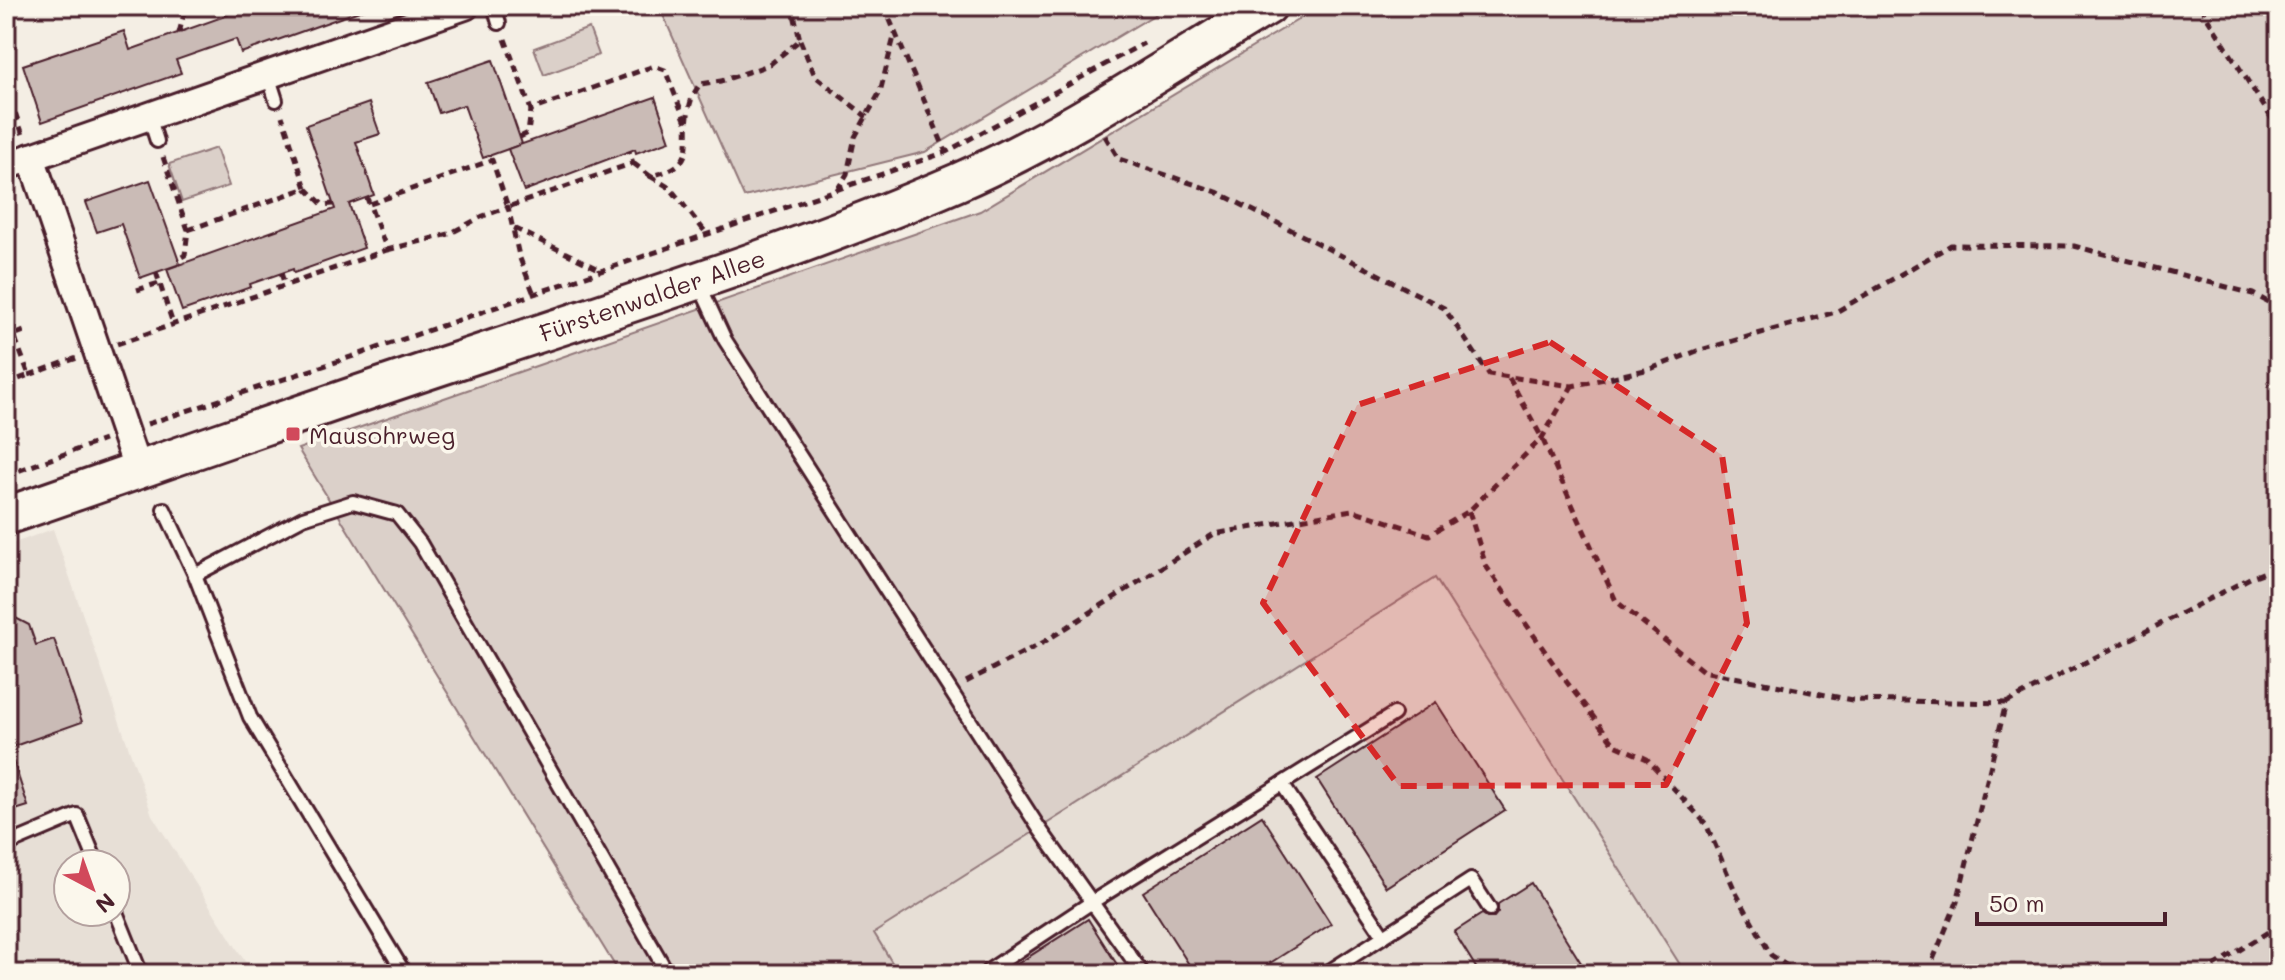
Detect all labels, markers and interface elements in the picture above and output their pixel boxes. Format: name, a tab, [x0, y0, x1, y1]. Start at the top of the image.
street label: Fürstenwalder Allee	[535, 242, 769, 348]
place label: Mausohrweg	[309, 419, 455, 450]
marker: Mausohrweg	[284, 425, 302, 443]
north arrow	[52, 848, 132, 928]
scale bar	[1977, 876, 2165, 926]
text: N	[90, 887, 121, 920]
text: 50 m	[1989, 887, 2045, 918]

